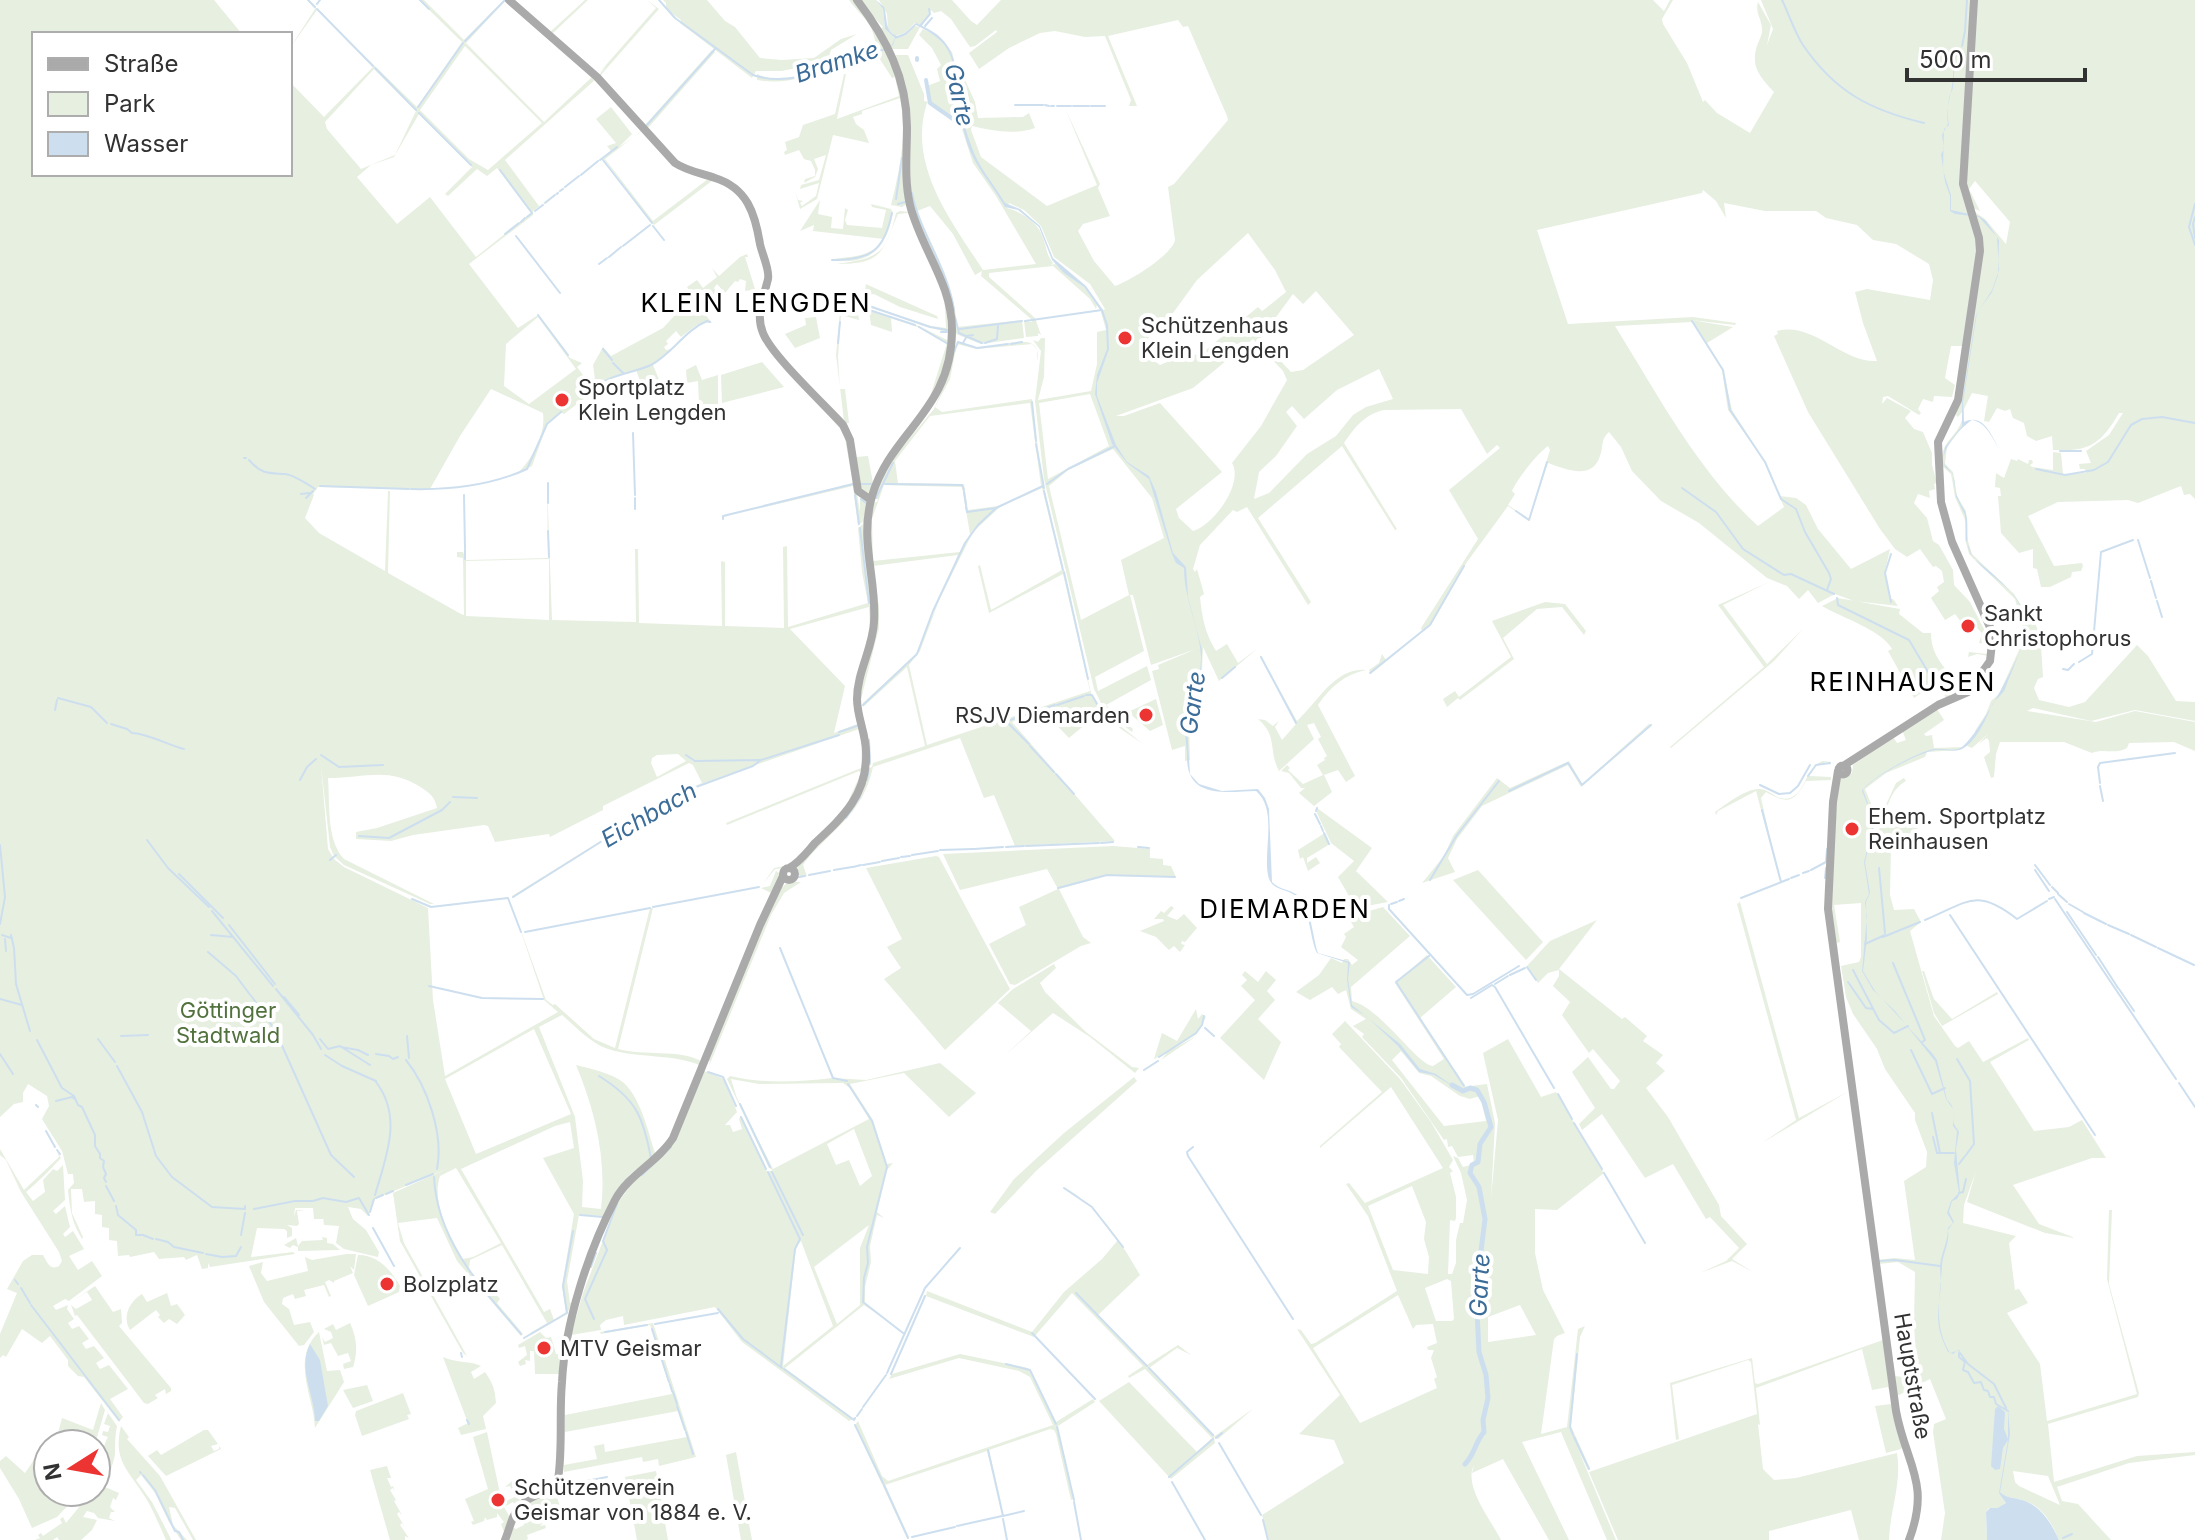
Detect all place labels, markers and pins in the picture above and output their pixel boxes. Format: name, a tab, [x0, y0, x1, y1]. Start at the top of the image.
place label: Schützenhaus Klein Lengden	[1141, 312, 1290, 363]
marker: Schützenhaus Klein Lengden	[1116, 329, 1134, 347]
place label: Sportplatz Klein Lengden	[578, 374, 727, 425]
marker: Sportplatz Klein Lengden	[553, 391, 571, 409]
place label: Sankt Christophorus	[1984, 600, 2131, 651]
marker: Sankt Christophorus	[1959, 617, 1977, 635]
place label: RSJV Diemarden	[955, 702, 1130, 728]
marker: RSJV Diemarden	[1137, 706, 1155, 724]
place label: Ehem. Sportplatz Reinhausen	[1868, 803, 2046, 854]
marker: Ehem. Sportplatz Reinhausen	[1843, 820, 1861, 838]
place label: Bolzplatz	[403, 1271, 499, 1297]
marker: Bolzplatz	[378, 1275, 396, 1293]
place label: MTV Geismar	[560, 1335, 702, 1361]
marker: MTV Geismar	[535, 1339, 553, 1357]
place label: Schützenverein Geismar von 1884 e. V.	[514, 1474, 752, 1525]
marker: Schützenverein Geismar von 1884 e. V.	[489, 1491, 507, 1509]

